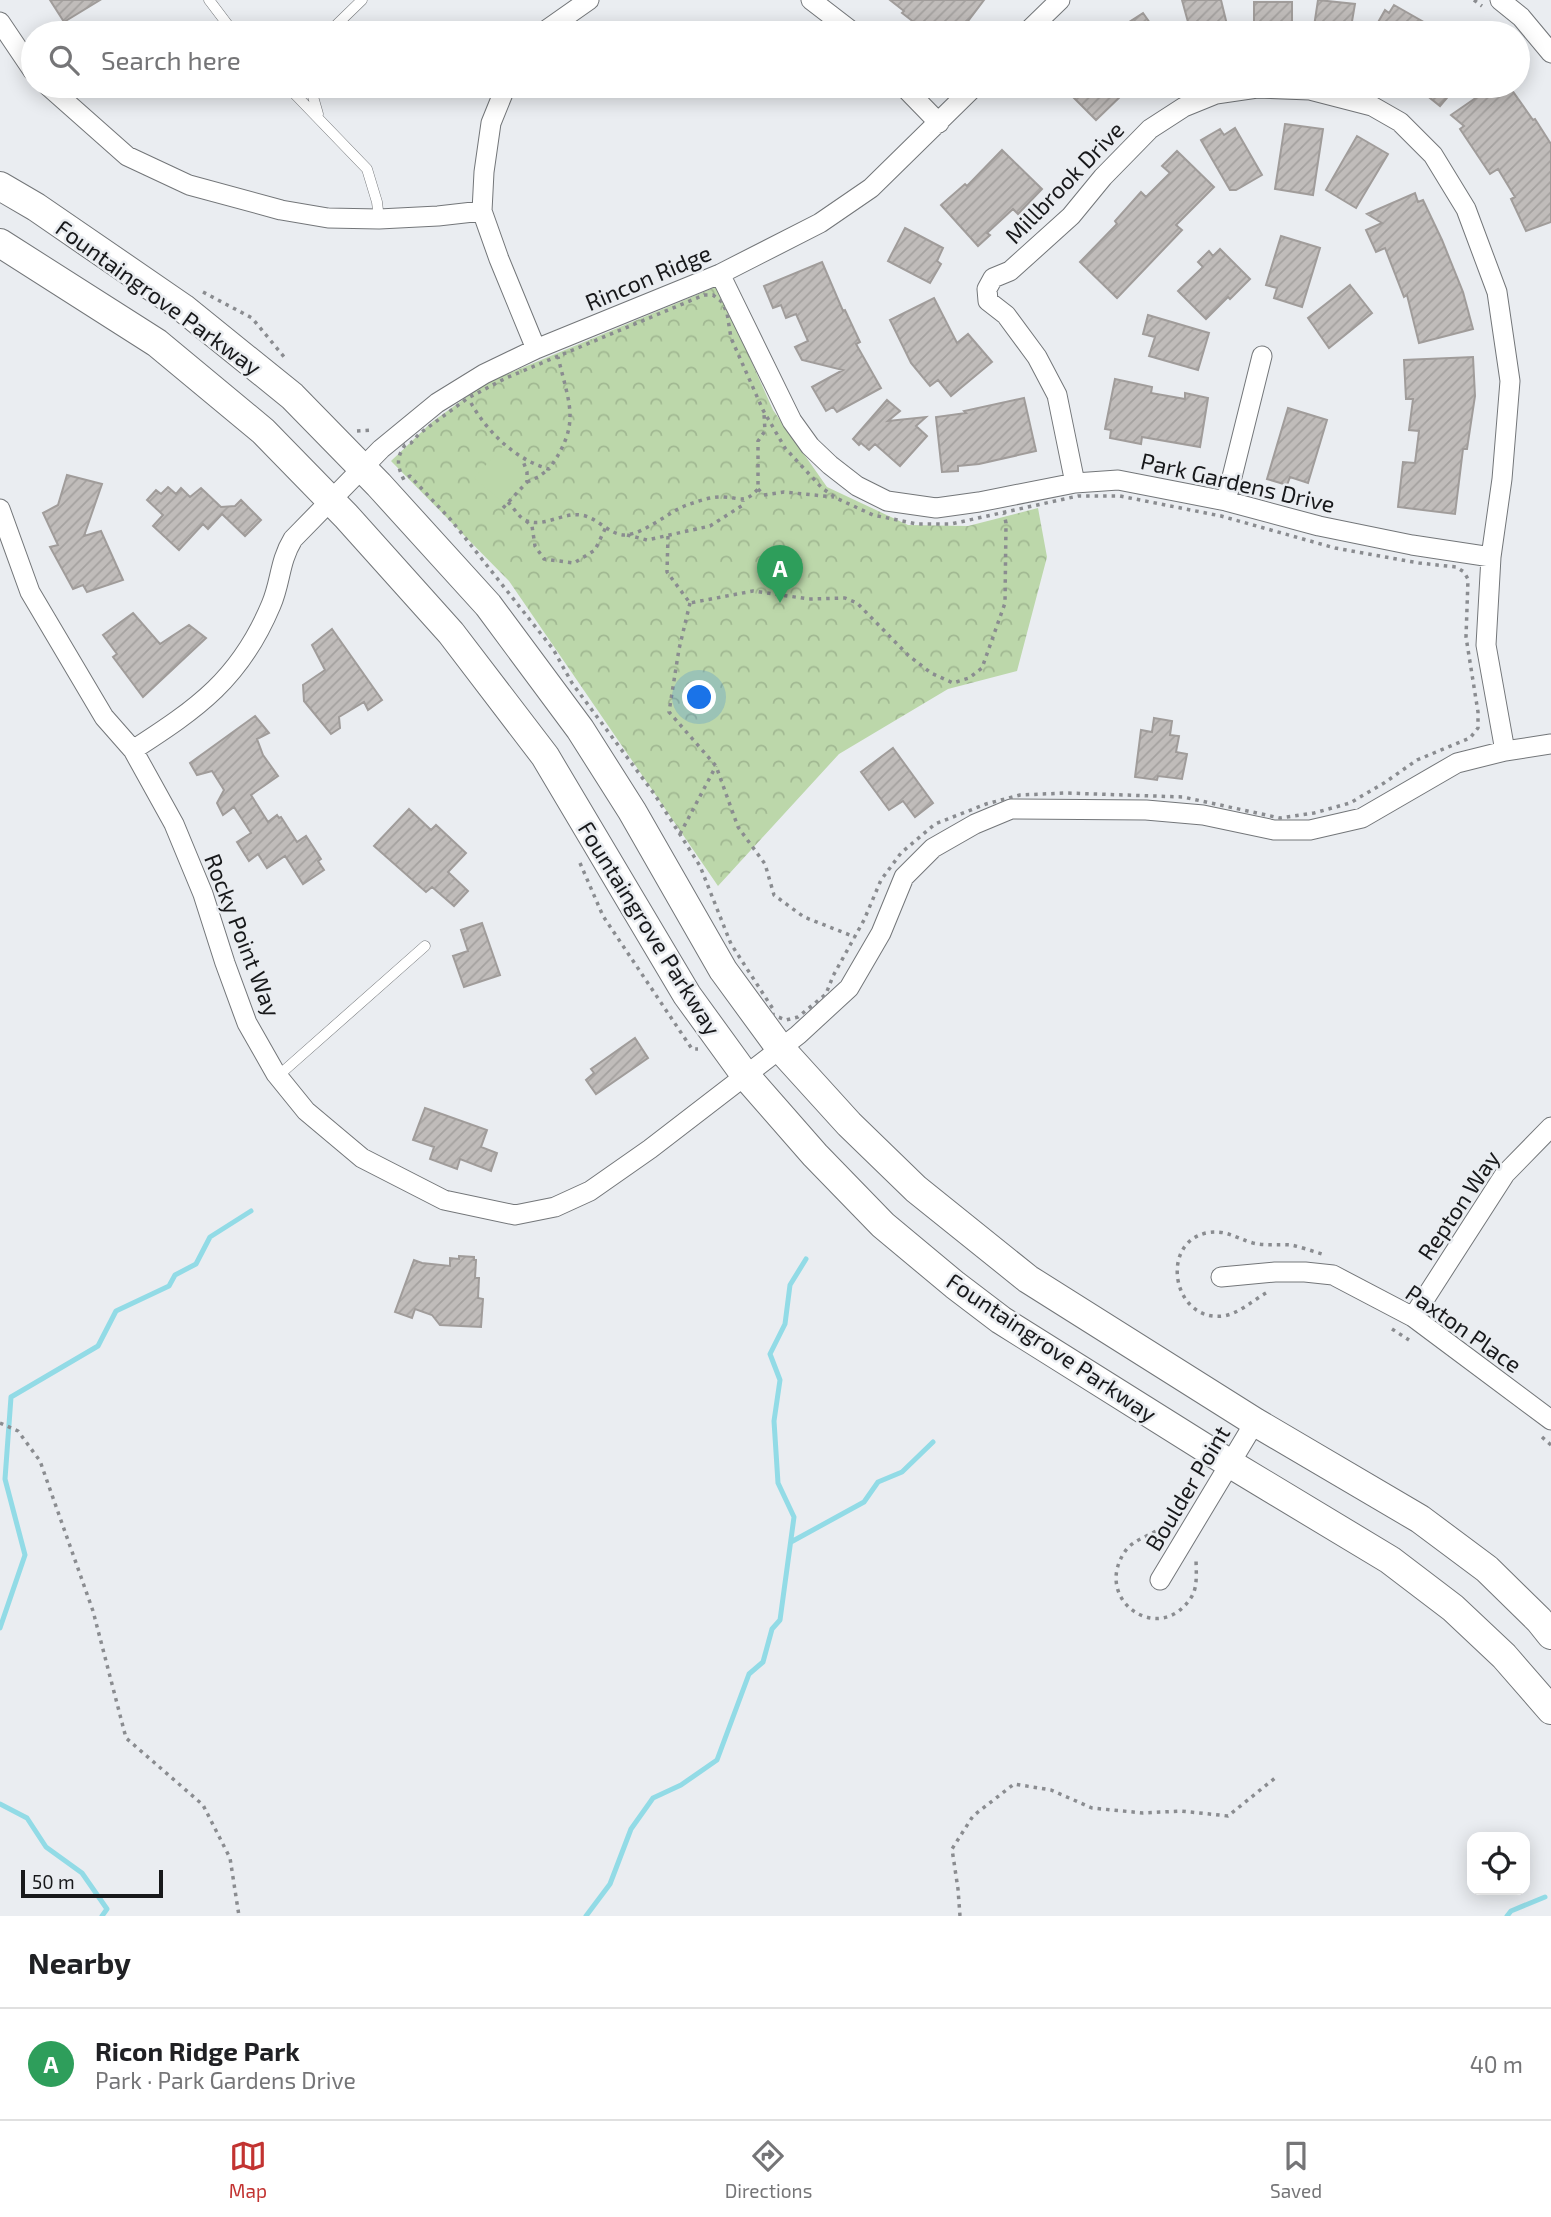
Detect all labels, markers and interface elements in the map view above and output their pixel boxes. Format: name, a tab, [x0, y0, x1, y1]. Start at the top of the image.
search box	[21, 21, 1530, 98]
icon: search	[45, 41, 83, 79]
text: Search here	[101, 44, 241, 75]
street label: Millbrook Drive	[999, 115, 1129, 249]
street label: Fountaingrove Parkway	[51, 213, 267, 381]
street label: Rincon Ridge	[581, 238, 715, 316]
street label: Park Gardens Drive	[1138, 446, 1338, 518]
pin: A	[757, 545, 803, 603]
your location	[682, 680, 716, 714]
street label: Fountaingrove Parkway	[573, 816, 727, 1040]
street label: Rocky Point Way	[199, 850, 287, 1020]
street label: Repton Way	[1411, 1145, 1505, 1265]
street label: Fountaingrove Parkway	[942, 1266, 1162, 1428]
street label: Paxton Place	[1401, 1278, 1527, 1378]
street label: Boulder Point	[1139, 1420, 1235, 1556]
map controls	[1467, 1832, 1530, 1895]
button: locate	[1467, 1832, 1530, 1895]
scale bar	[21, 1867, 163, 1899]
text: 50 m	[32, 1870, 75, 1893]
text: Nearby	[28, 1944, 131, 1980]
text: Ricon Ridge Park	[95, 2035, 300, 2066]
text: A	[43, 2050, 59, 2078]
text: 40 m	[1470, 2050, 1523, 2078]
text: Park · Park Gardens Drive	[95, 2066, 356, 2094]
tab: Map	[229, 2137, 267, 2202]
tab: Directions	[725, 2137, 812, 2202]
tab: Saved	[1270, 2137, 1322, 2202]

